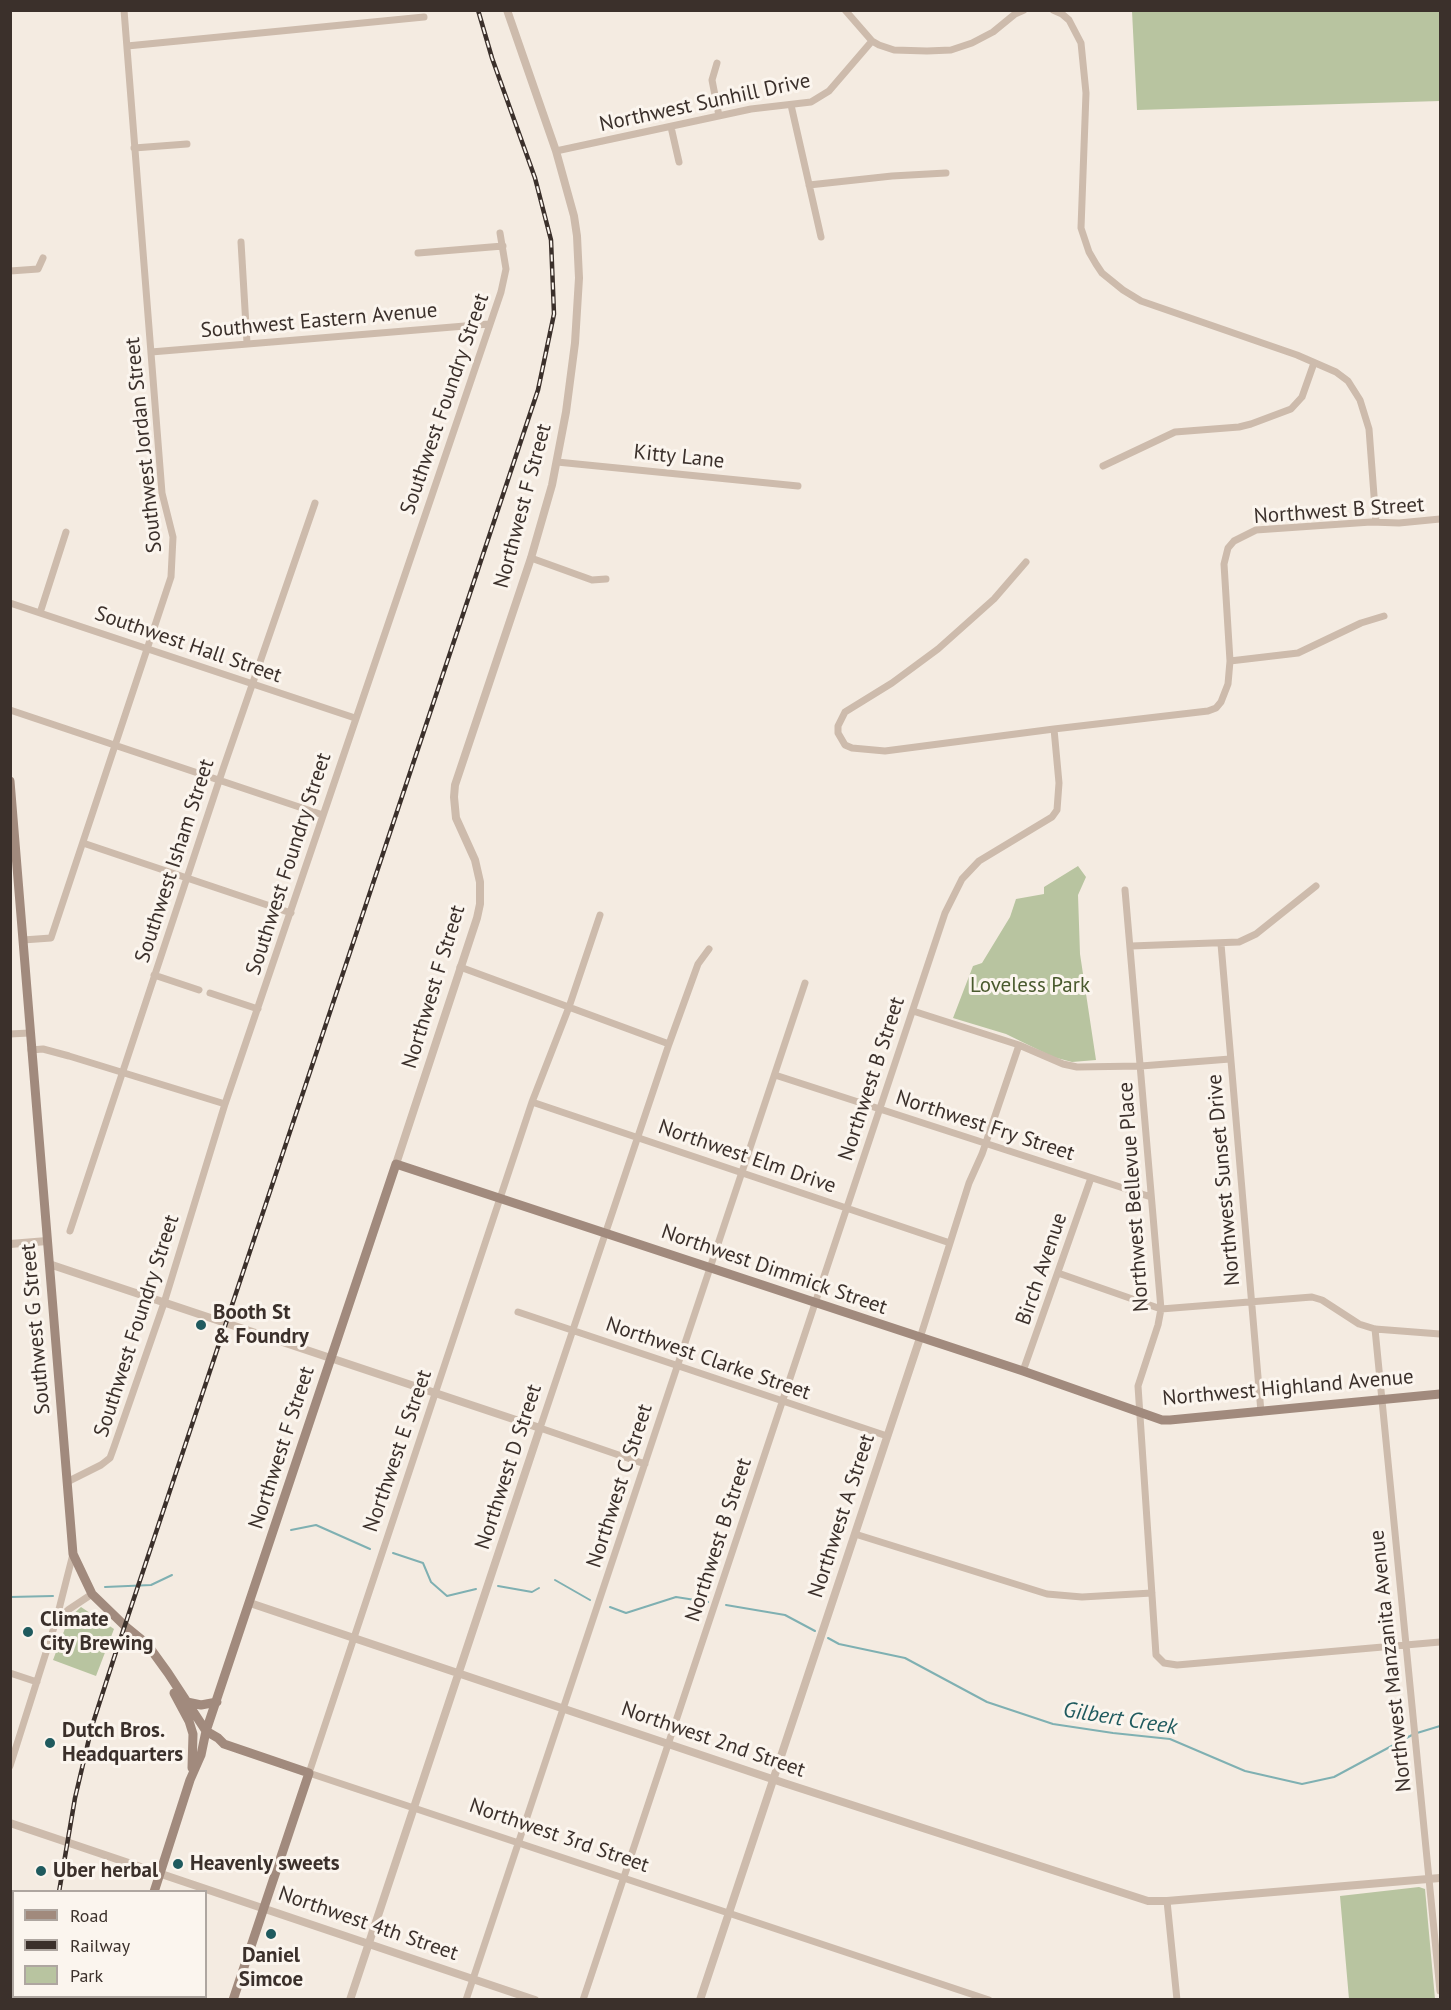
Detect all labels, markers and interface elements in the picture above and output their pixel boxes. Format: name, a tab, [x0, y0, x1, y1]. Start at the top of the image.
street label: Northwest Sunhill Drive	[597, 68, 813, 138]
street label: Southwest Foundry Street	[395, 290, 495, 518]
street label: Southwest Eastern Avenue	[200, 298, 438, 344]
street label: Southwest Jordan Street	[120, 336, 168, 554]
street label: Northwest F Street	[489, 421, 557, 591]
street label: Kitty Lane	[632, 440, 726, 474]
street label: Northwest B Street	[1253, 492, 1425, 530]
street label: Southwest Hall Street	[91, 601, 285, 689]
street label: Southwest Foundry Street	[241, 750, 337, 978]
street label: Southwest Isham Street	[130, 756, 220, 966]
street label: Northwest F Street	[397, 902, 471, 1072]
park label: Loveless Park	[970, 973, 1090, 999]
street label: Northwest B Street	[834, 994, 910, 1164]
street label: Northwest Sunset Drive	[1202, 1073, 1246, 1287]
street label: Northwest Bellevue Place	[1113, 1081, 1155, 1313]
street label: Northwest Fry Street	[893, 1085, 1077, 1167]
street label: Northwest Elm Drive	[655, 1115, 839, 1199]
street label: Birch Avenue	[1011, 1209, 1073, 1329]
street label: Southwest Foundry Street	[89, 1212, 185, 1440]
street label: Northwest Dimmick Street	[658, 1219, 890, 1321]
street label: Southwest G Street	[16, 1242, 56, 1416]
place label: Booth St & Foundry	[213, 1300, 309, 1350]
street label: Northwest Clarke Street	[602, 1312, 814, 1406]
marker: Booth St & Foundry	[194, 1318, 208, 1332]
street label: Northwest F Street	[244, 1364, 320, 1532]
street label: Northwest Highland Avenue	[1161, 1364, 1415, 1412]
street label: Northwest E Street	[358, 1367, 438, 1535]
street label: Northwest D Street	[470, 1381, 548, 1553]
street label: Northwest C Street	[582, 1401, 658, 1571]
street label: Northwest A Street	[804, 1431, 880, 1601]
street label: Northwest B Street	[681, 1455, 757, 1625]
street label: Northwest Manzanita Avenue	[1365, 1529, 1417, 1793]
place label: Climate City Brewing	[40, 1607, 153, 1657]
marker: Climate City Brewing	[21, 1625, 35, 1639]
street label: Northwest 2nd Street	[618, 1697, 808, 1783]
water label: Gilbert Creek	[1061, 1697, 1179, 1741]
place label: Dutch Bros. Headquarters	[62, 1718, 183, 1768]
marker: Dutch Bros. Headquarters	[43, 1736, 57, 1750]
street label: Northwest 3rd Street	[466, 1793, 652, 1879]
place label: Heavenly sweets	[190, 1851, 339, 1877]
marker: Heavenly sweets	[171, 1857, 185, 1871]
place label: Uber herbal	[53, 1858, 158, 1884]
marker: Uber herbal	[34, 1864, 48, 1878]
street label: Northwest 4th Street	[275, 1881, 461, 1967]
legend	[12, 1890, 207, 1998]
text: Road	[70, 1904, 108, 1927]
marker: Daniel Simcoe	[264, 1927, 278, 1941]
text: Railway	[70, 1934, 130, 1957]
place label: Daniel Simcoe	[239, 1943, 303, 1993]
text: Park	[70, 1964, 103, 1987]

